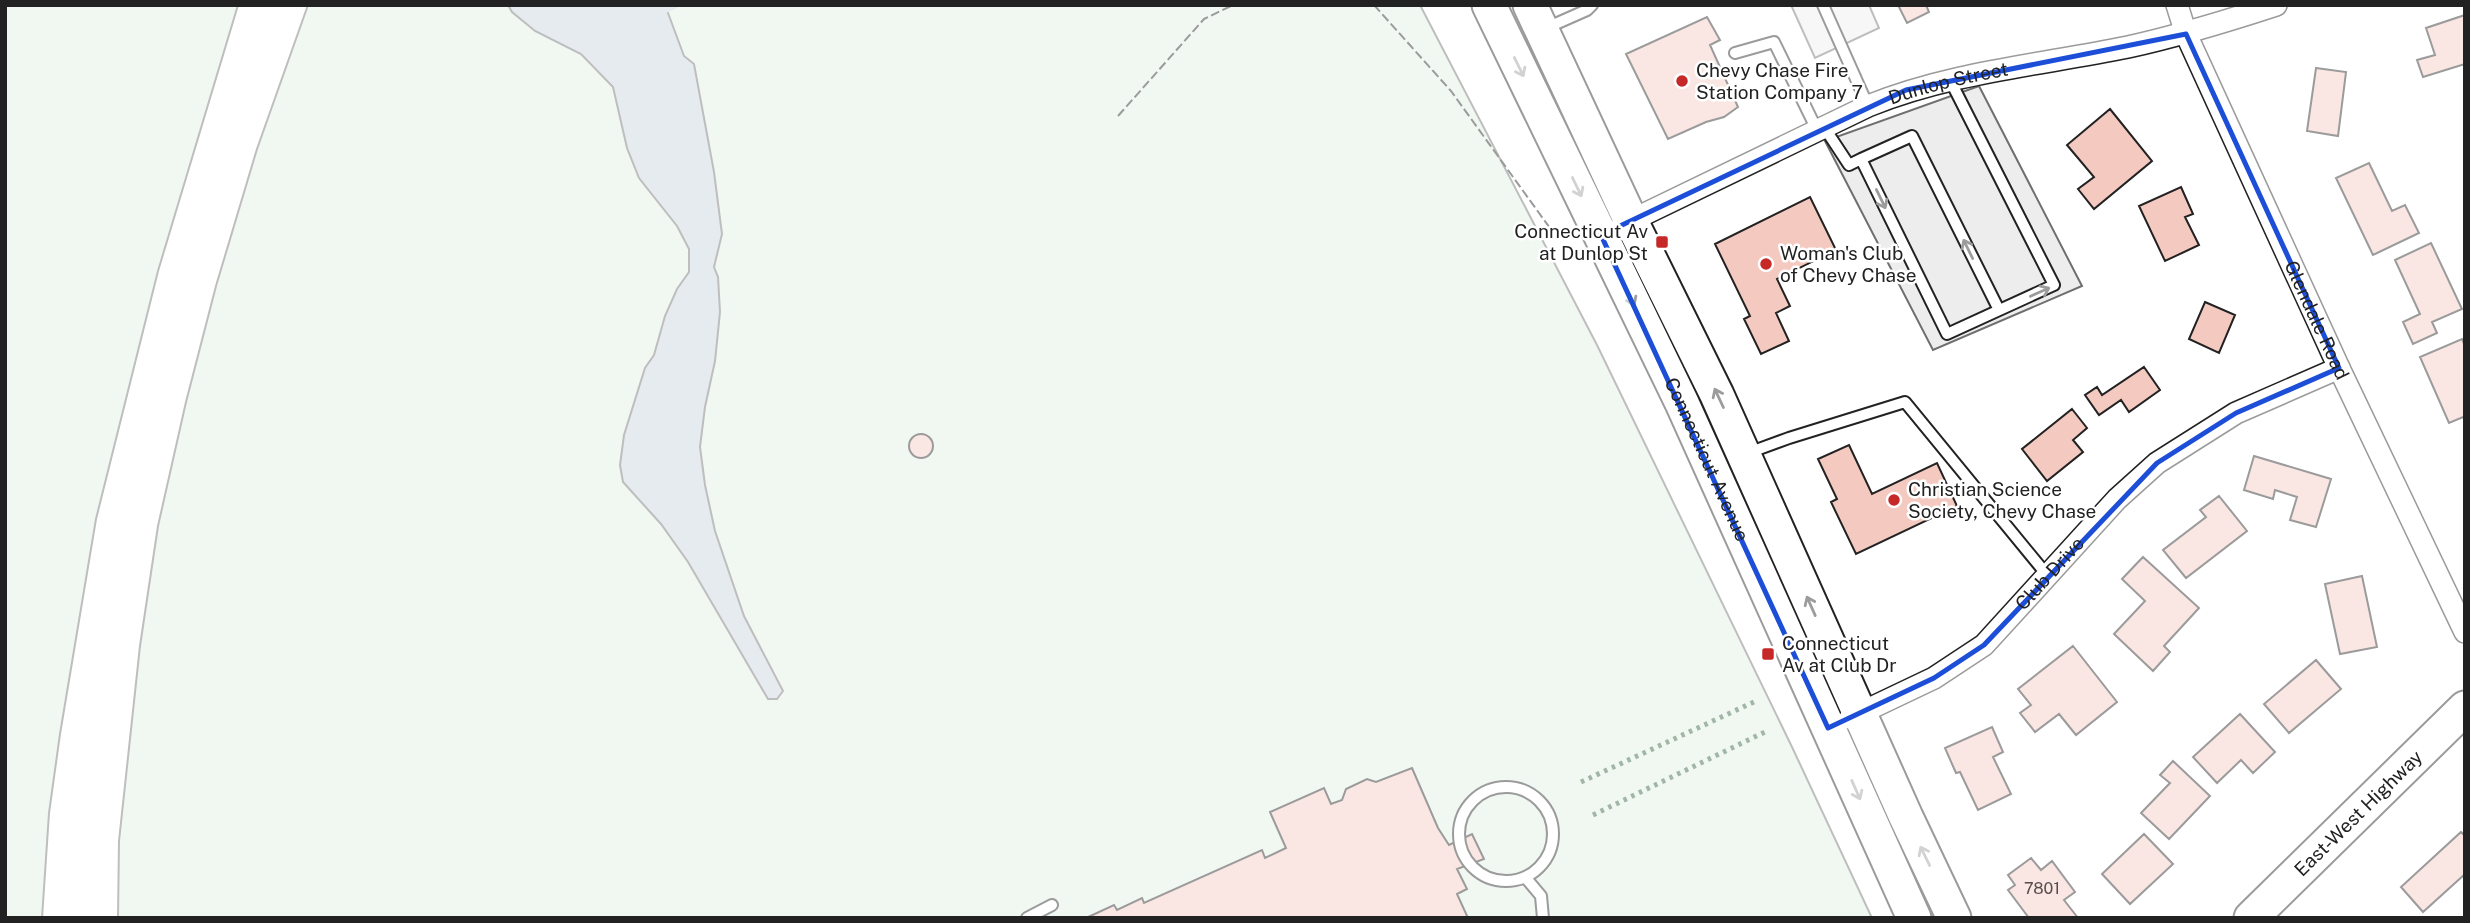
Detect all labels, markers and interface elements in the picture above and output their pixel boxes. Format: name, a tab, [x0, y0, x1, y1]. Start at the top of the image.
one-way arrow	[1513, 56, 1526, 77]
street label: Dunlop Street	[1885, 58, 2010, 108]
place label: Chevy Chase Fire Station Company 7	[1696, 59, 1863, 103]
marker: Chevy Chase Fire Station Company 7	[1674, 73, 1690, 89]
one-way arrow	[1571, 176, 1585, 197]
one-way arrow	[1874, 188, 1888, 209]
place label: Connecticut Av at Dunlop St	[1514, 220, 1648, 264]
marker: Connecticut Av at Dunlop St	[1654, 234, 1670, 250]
one-way arrow	[1961, 239, 1975, 260]
place label: Woman's Club of Chevy Chase	[1780, 242, 1916, 286]
marker: Woman's Club of Chevy Chase	[1758, 256, 1774, 272]
street label: Glendale Road	[2280, 257, 2354, 383]
one-way arrow	[1624, 285, 1638, 306]
one-way arrow	[2029, 285, 2050, 298]
street label: Connecticut Avenue	[1660, 374, 1754, 545]
one-way arrow	[1711, 388, 1725, 409]
place label: Christian Science Society, Chevy Chase	[1908, 478, 2096, 522]
marker: Christian Science Society, Chevy Chase	[1886, 492, 1902, 508]
street label: Club Drive	[2011, 532, 2088, 614]
one-way arrow	[1804, 596, 1817, 617]
place label: Connecticut Av at Club Dr	[1782, 632, 1897, 676]
marker: Connecticut Av at Club Dr	[1760, 646, 1776, 662]
street label: East-West Highway	[2290, 745, 2427, 880]
one-way arrow	[1850, 779, 1863, 800]
one-way arrow	[1917, 846, 1931, 867]
house number: 7801	[2024, 879, 2060, 898]

